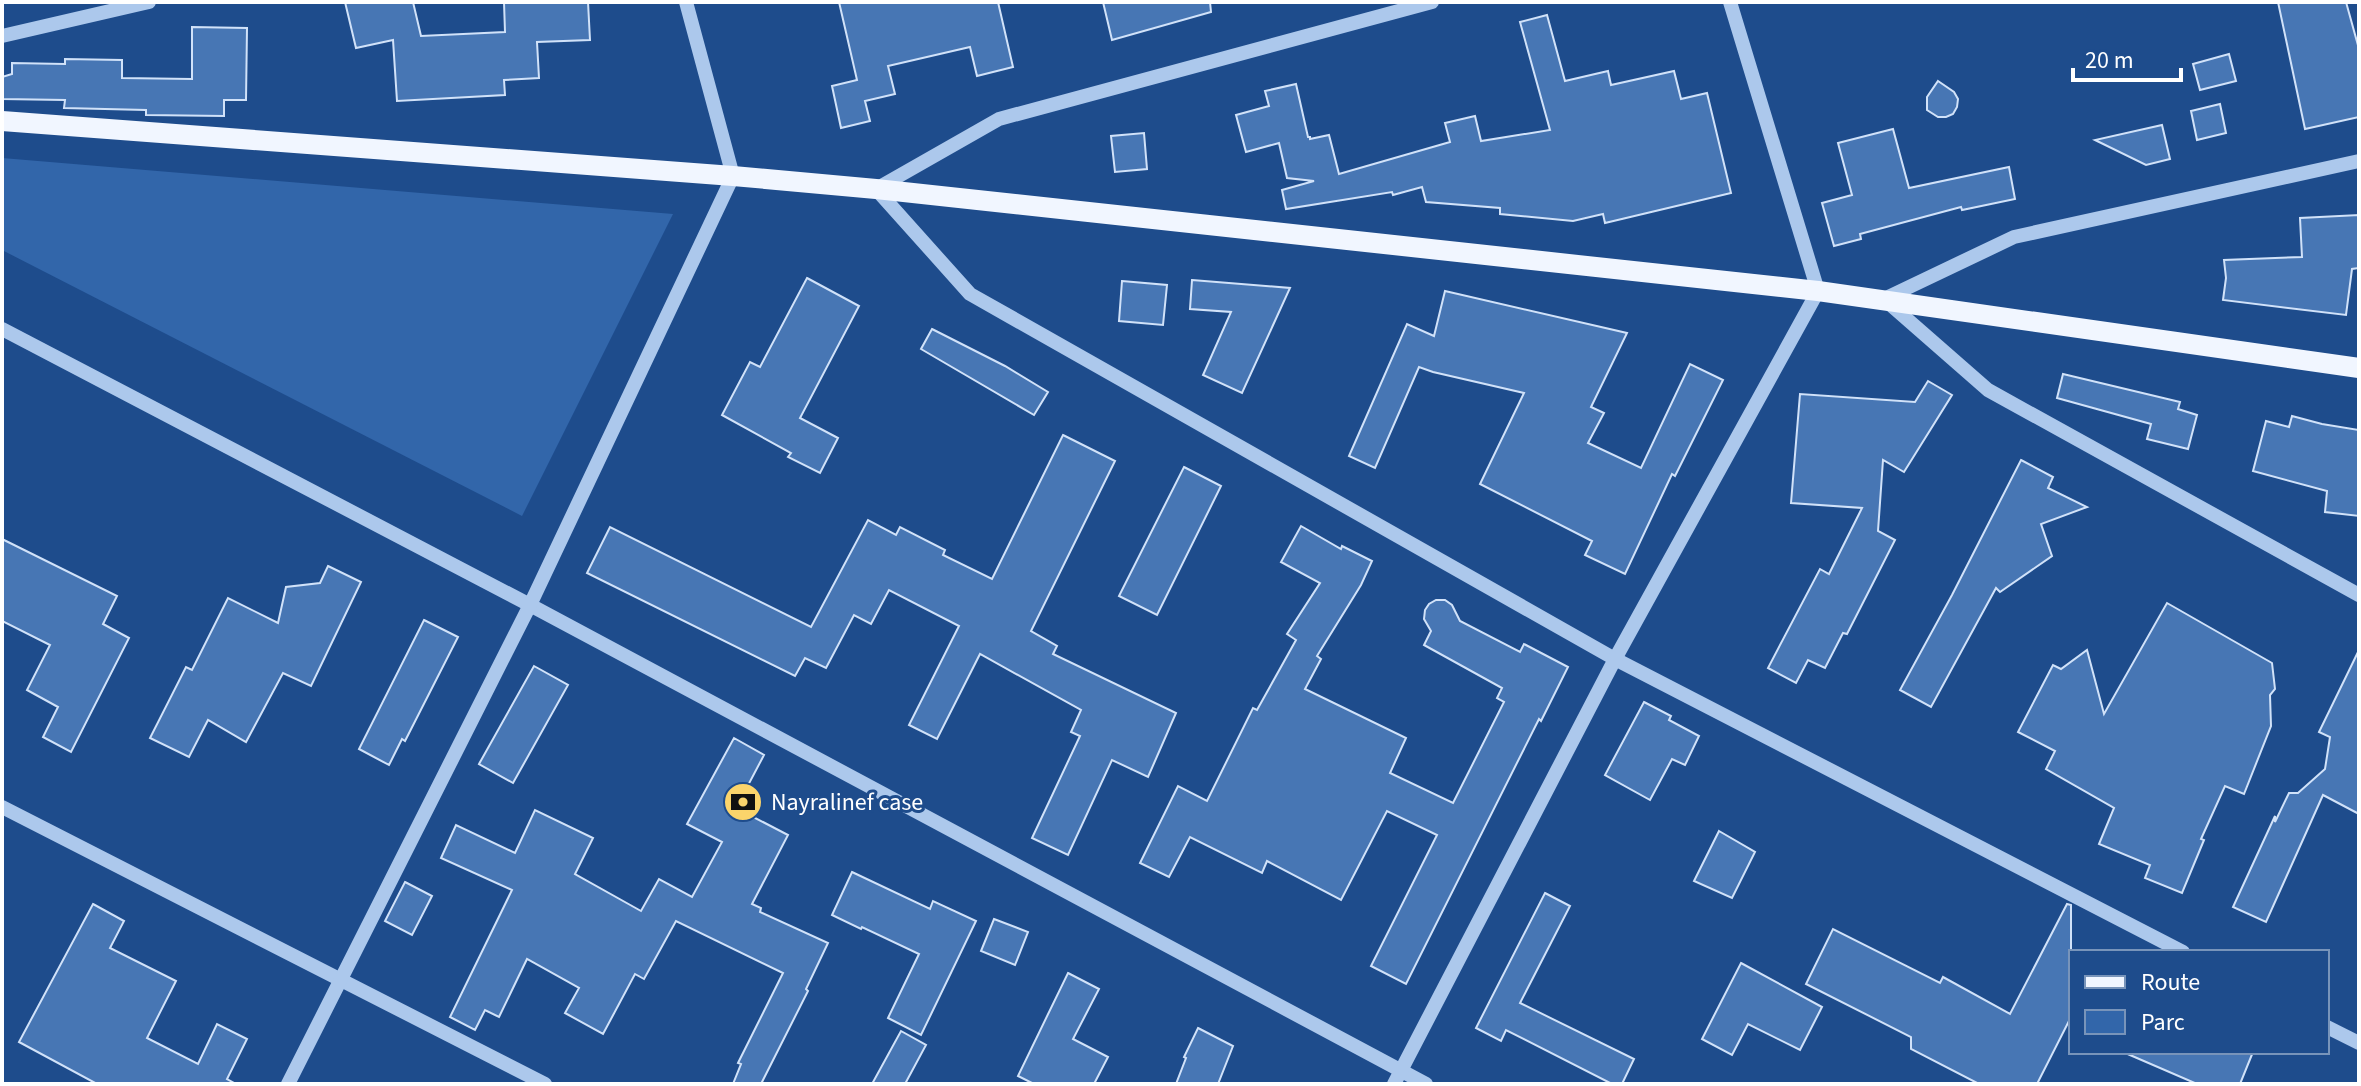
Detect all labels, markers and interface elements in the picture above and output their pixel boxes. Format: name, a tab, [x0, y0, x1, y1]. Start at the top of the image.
scale bar	[2073, 32, 2181, 82]
text: 20 m	[2085, 43, 2134, 78]
bank icon: Nayralinef case	[722, 781, 764, 823]
place label: Nayralinef case	[771, 785, 923, 820]
legend	[2069, 950, 2329, 1054]
text: Route	[2141, 965, 2200, 1000]
text: Parc	[2141, 1005, 2185, 1040]

